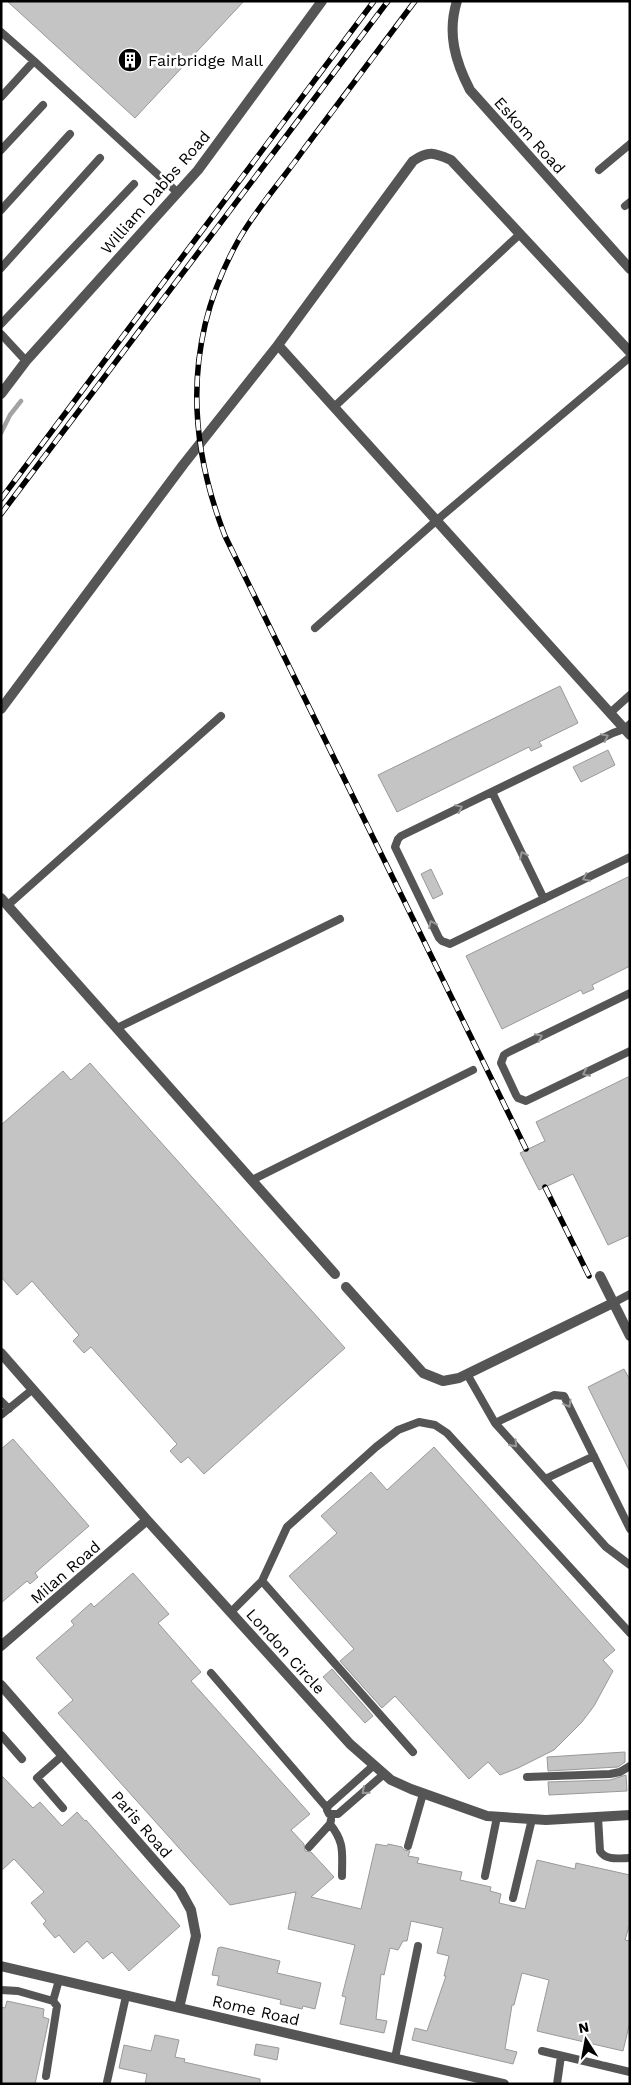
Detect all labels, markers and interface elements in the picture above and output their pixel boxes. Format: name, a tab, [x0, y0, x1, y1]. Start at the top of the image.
building icon: Fairbridge Mall	[117, 47, 143, 73]
place label: Fairbridge Mall	[148, 51, 263, 70]
street label: Eskom Road	[490, 93, 569, 178]
street label: William Dabbs Road	[97, 127, 214, 258]
one-way arrow	[600, 732, 609, 743]
one-way arrow	[454, 804, 463, 814]
one-way arrow	[518, 851, 529, 860]
one-way arrow	[582, 872, 591, 882]
one-way arrow	[428, 920, 438, 929]
one-way arrow	[534, 1033, 543, 1043]
one-way arrow	[582, 1067, 591, 1077]
one-way arrow	[561, 1398, 571, 1407]
one-way arrow	[508, 1438, 517, 1447]
street label: Milan Road	[27, 1537, 104, 1608]
street label: London Circle	[242, 1605, 329, 1698]
one-way arrow	[362, 1785, 371, 1793]
street label: Paris Road	[107, 1787, 176, 1862]
street label: Rome Road	[210, 1991, 301, 2030]
north arrow	[561, 2015, 611, 2065]
text: N	[577, 2018, 590, 2036]

